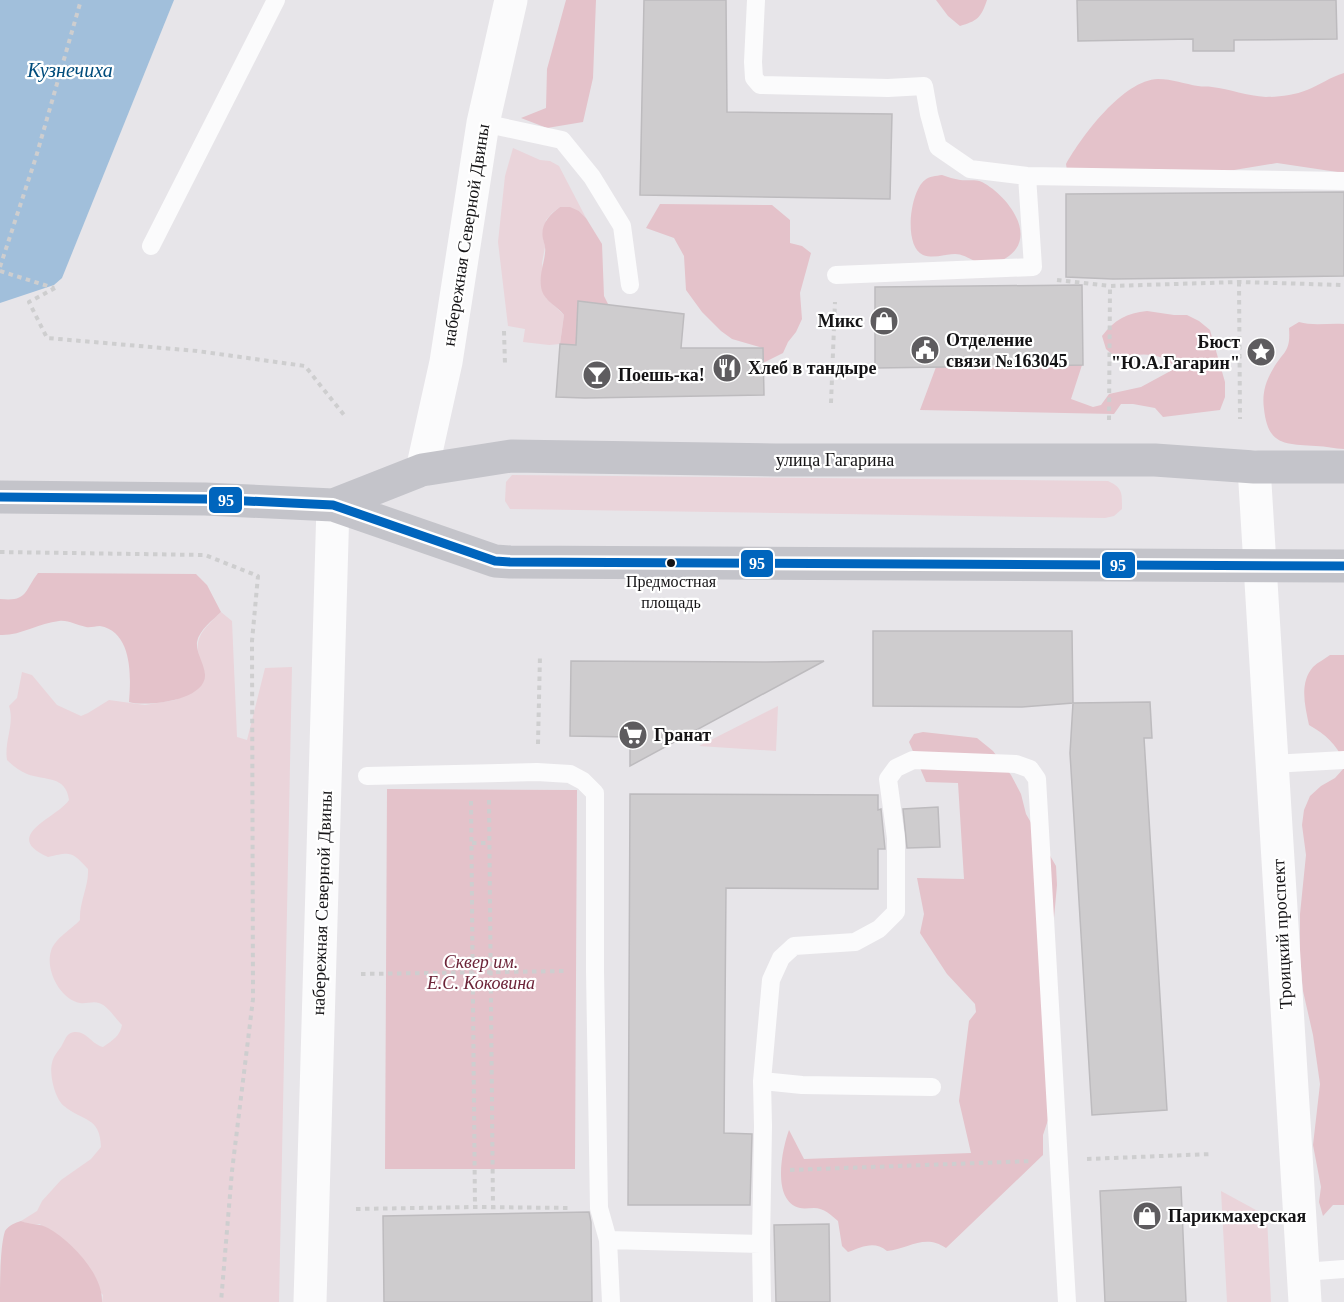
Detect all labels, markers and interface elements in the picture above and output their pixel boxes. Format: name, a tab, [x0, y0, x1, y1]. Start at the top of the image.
water label: Кузнечиха	[26, 59, 113, 82]
street label: набережная Северной Двины	[439, 122, 493, 348]
shop icon: Микс	[868, 305, 900, 337]
place label: Микс	[818, 311, 863, 331]
place label: Отделение связи №163045	[946, 330, 1067, 371]
place label: Бюст "Ю.А.Гагарин"	[1111, 332, 1240, 373]
public building icon: Отделение связи №163045	[909, 334, 941, 366]
place icon: Бюст "Ю.А.Гагарин"	[1245, 336, 1277, 368]
restaurant icon: Хлеб в тандыре	[711, 352, 743, 384]
place label: Хлеб в тандыре	[748, 358, 876, 378]
bar icon: Поешь-ка!	[581, 359, 613, 391]
place label: Поешь-ка!	[618, 365, 705, 385]
street label: улица Гагарина	[776, 450, 894, 470]
line badge: 95	[208, 486, 243, 514]
text: 95	[218, 492, 234, 509]
line badge: 95	[740, 549, 774, 578]
line badge: 95	[1101, 551, 1136, 579]
text: 95	[749, 555, 765, 572]
marker: Предмостная площадь	[665, 557, 677, 569]
text: 95	[1110, 557, 1126, 574]
place label: Предмостная площадь	[626, 573, 717, 612]
supermarket icon: Гранат	[617, 719, 649, 751]
place label: Гранат	[654, 725, 711, 745]
street label: набережная Северной Двины	[308, 790, 336, 1016]
street label: Троицкий проспект	[1268, 858, 1296, 1009]
park label: Сквер им. Е.С. Коковина	[426, 952, 535, 993]
shop icon: Парикмахерская	[1131, 1200, 1163, 1232]
place label: Парикмахерская	[1168, 1206, 1307, 1226]

